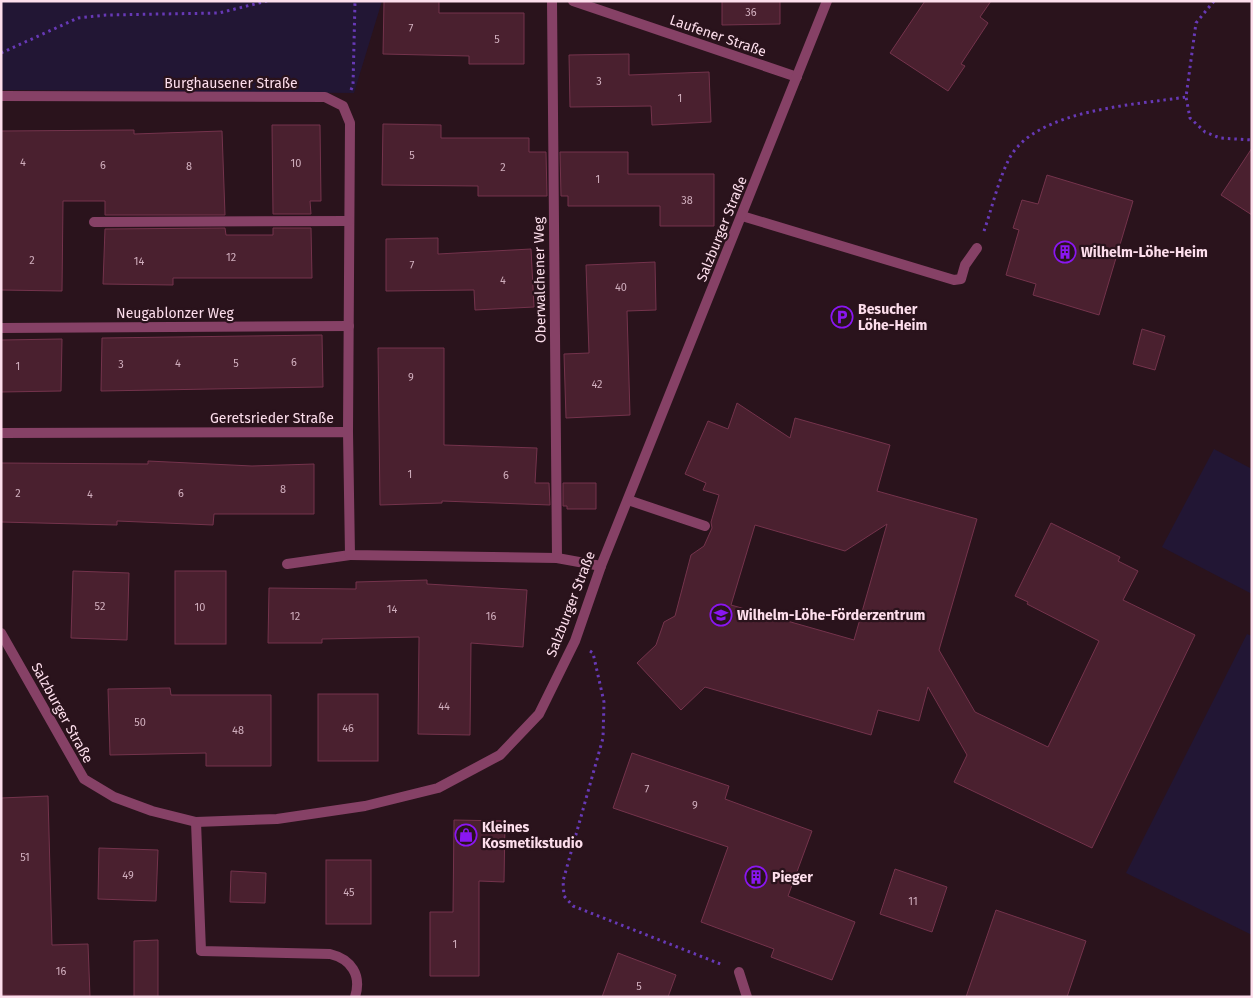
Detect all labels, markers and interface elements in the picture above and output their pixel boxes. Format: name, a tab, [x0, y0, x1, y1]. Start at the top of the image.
house number: 36	[745, 6, 757, 19]
street label: Laufener Straße	[668, 12, 768, 60]
house number: 7	[409, 22, 414, 35]
house number: 5	[494, 33, 500, 46]
street label: Burghausener Straße	[164, 75, 298, 92]
house number: 3	[596, 75, 602, 88]
house number: 1	[678, 92, 682, 105]
house number: 5	[409, 149, 415, 162]
house number: 4	[20, 156, 26, 169]
house number: 10	[291, 157, 301, 170]
house number: 6	[100, 159, 106, 172]
house number: 8	[186, 160, 192, 173]
house number: 2	[500, 161, 506, 174]
house number: 1	[596, 173, 600, 186]
street label: Salzburger Straße	[693, 174, 751, 284]
house number: 38	[681, 194, 693, 207]
street label: Oberwalchener Weg	[530, 216, 550, 343]
building icon: Wilhelm-Löhe-Heim	[1053, 240, 1077, 264]
place label: Wilhelm-Löhe-Heim	[1081, 244, 1208, 261]
house number: 12	[226, 251, 236, 264]
house number: 2	[29, 254, 35, 267]
house number: 14	[134, 255, 144, 268]
house number: 7	[410, 259, 415, 272]
house number: 4	[500, 274, 506, 287]
house number: 40	[615, 281, 627, 294]
place label: Besucher Löhe-Heim	[858, 301, 928, 334]
street label: Neugablonzer Weg	[116, 305, 235, 322]
parking icon: Besucher Löhe-Heim	[830, 305, 854, 329]
house number: 6	[291, 356, 297, 369]
house number: 4	[175, 357, 181, 370]
house number: 5	[233, 357, 239, 370]
house number: 3	[118, 358, 124, 371]
house number: 1	[16, 360, 20, 373]
house number: 9	[408, 371, 414, 384]
house number: 42	[591, 378, 603, 391]
street label: Geretsrieder Straße	[210, 410, 334, 427]
house number: 1	[408, 468, 412, 481]
house number: 6	[503, 469, 509, 482]
house number: 8	[280, 483, 286, 496]
house number: 2	[15, 487, 21, 500]
house number: 6	[178, 487, 184, 500]
house number: 4	[87, 488, 93, 501]
street label: Salzburger Straße	[543, 549, 599, 659]
house number: 52	[95, 600, 105, 613]
house number: 10	[195, 601, 205, 614]
house number: 14	[387, 603, 397, 616]
school or university icon: Wilhelm-Löhe-Förderzentrum	[709, 603, 733, 627]
place label: Wilhelm-Löhe-Förderzentrum	[737, 607, 925, 624]
house number: 12	[290, 610, 300, 623]
house number: 16	[486, 610, 496, 623]
street label: Salzburger Straße	[27, 660, 97, 766]
house number: 44	[438, 700, 450, 713]
house number: 50	[134, 716, 146, 729]
house number: 46	[342, 722, 354, 735]
house number: 48	[232, 724, 244, 737]
house number: 7	[645, 783, 650, 796]
house number: 9	[692, 799, 698, 812]
place label: Kleines Kosmetikstudio	[482, 819, 583, 852]
shop icon: Kleines Kosmetikstudio	[454, 823, 478, 847]
house number: 51	[20, 851, 30, 864]
building icon: Pieger	[744, 865, 768, 889]
house number: 49	[122, 869, 134, 882]
place label: Pieger	[772, 869, 813, 886]
house number: 45	[343, 886, 355, 899]
house number: 11	[908, 895, 918, 908]
house number: 1	[453, 938, 457, 951]
house number: 16	[56, 965, 66, 978]
house number: 5	[636, 980, 642, 993]

